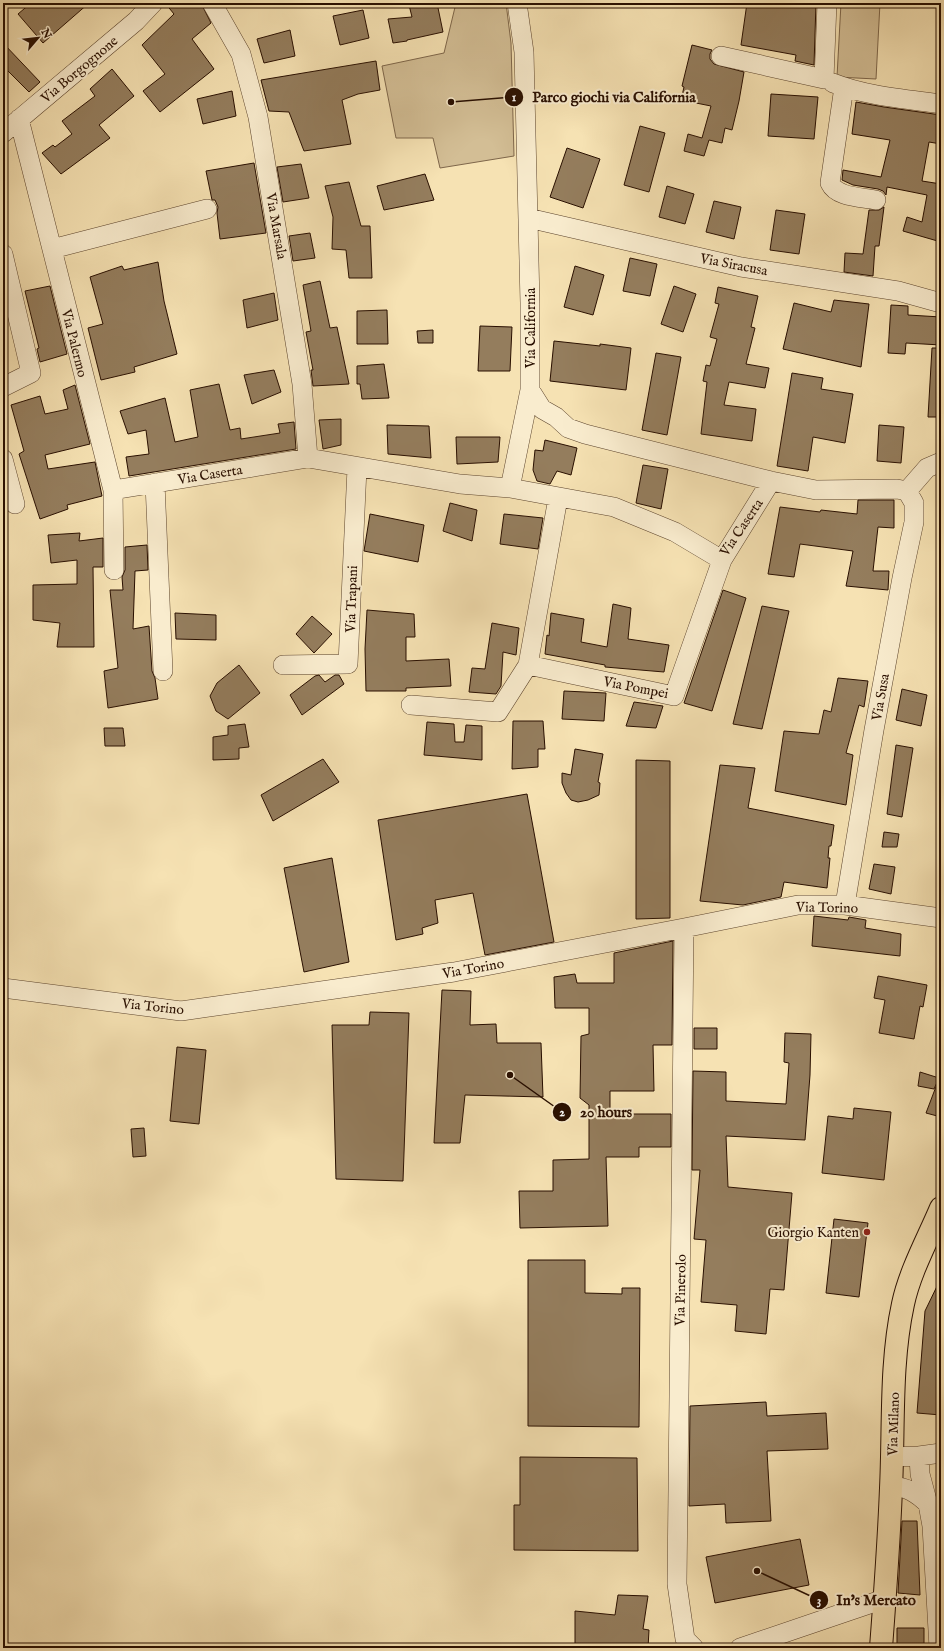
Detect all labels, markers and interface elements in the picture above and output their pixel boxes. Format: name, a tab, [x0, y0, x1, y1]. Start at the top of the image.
north arrow	[18, 18, 58, 58]
text: N	[37, 25, 55, 42]
street label: Via Borgognone	[37, 32, 122, 108]
callout: Parco giochi via California	[504, 83, 704, 110]
text: Parco giochi via California	[532, 88, 696, 107]
text: 1	[512, 90, 517, 105]
street label: Via Marsala	[261, 191, 291, 262]
street label: Via Siracusa	[698, 249, 770, 281]
street label: Via California	[522, 287, 540, 369]
street label: Via Palermo	[57, 306, 91, 380]
street label: Via Caserta	[175, 461, 245, 489]
street label: Via Caserta	[716, 495, 768, 561]
street label: Via Trapani	[342, 565, 362, 634]
street label: Via Susa	[868, 671, 894, 723]
street label: Via Pompei	[601, 673, 670, 703]
street label: Via Torino	[795, 898, 859, 918]
street label: Via Torino	[440, 955, 506, 983]
street label: Via Torino	[120, 995, 185, 1019]
callout: 20 hours	[552, 1098, 640, 1125]
text: 20 hours	[580, 1103, 633, 1122]
text: 2	[559, 1105, 565, 1120]
place label: Giorgio Kanten	[767, 1224, 860, 1242]
marker: Giorgio Kanten	[862, 1227, 872, 1237]
street label: Via Pinerolo	[671, 1254, 691, 1327]
street label: Via Milano	[884, 1391, 904, 1457]
callout: In's Mercato	[809, 1586, 924, 1613]
text: In's Mercato	[836, 1591, 916, 1610]
text: 3	[817, 1593, 821, 1608]

